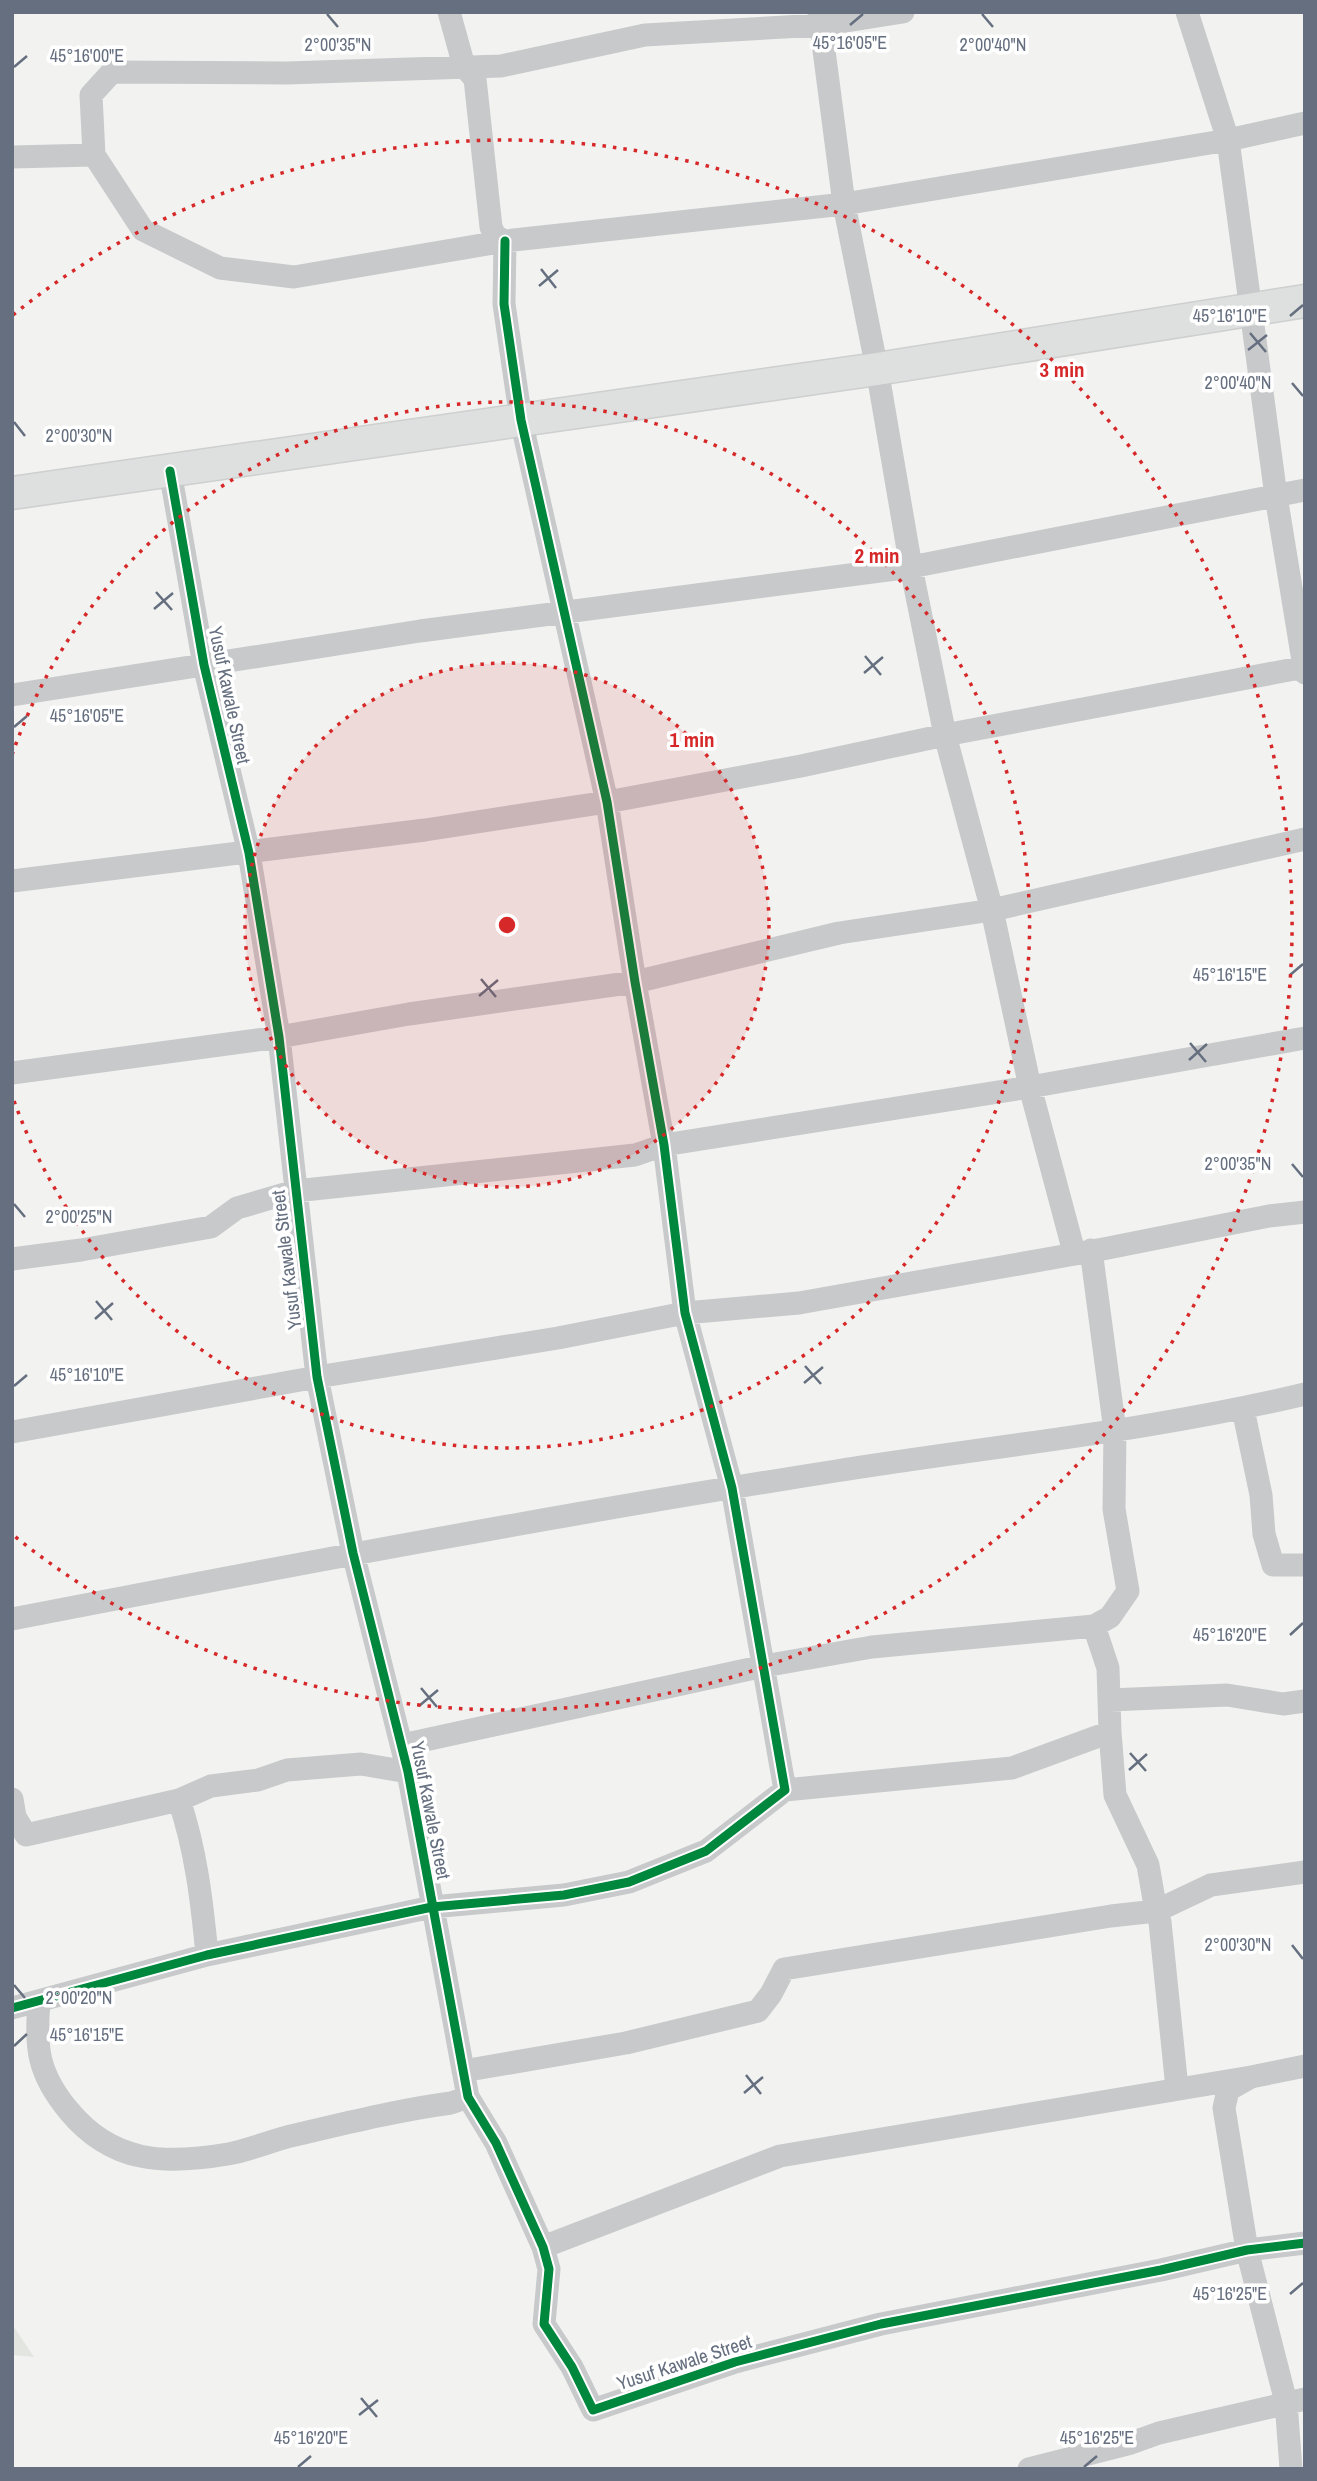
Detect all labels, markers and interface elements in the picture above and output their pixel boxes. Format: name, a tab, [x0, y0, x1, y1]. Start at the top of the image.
text: 45°16'05"E	[813, 30, 887, 55]
text: 2°00'35"N	[305, 32, 371, 57]
text: 2°00'40"N	[960, 32, 1026, 57]
text: 45°16'00"E	[50, 43, 124, 68]
text: 45°16'10"E	[1193, 303, 1267, 328]
text: 3 min	[1040, 355, 1084, 384]
text: 2°00'40"N	[1205, 370, 1271, 395]
text: 2°00'30"N	[46, 423, 112, 448]
text: 2 min	[855, 541, 899, 570]
street label: Yusuf Kawale Street	[203, 624, 257, 767]
text: 45°16'05"E	[50, 703, 124, 728]
text: 1 min	[670, 725, 714, 754]
centre of rings	[495, 913, 519, 937]
text: 45°16'15"E	[1193, 962, 1267, 987]
text: 2°00'35"N	[1205, 1151, 1271, 1176]
street label: Yusuf Kawale Street	[264, 1188, 307, 1331]
text: 2°00'25"N	[46, 1204, 112, 1229]
text: 45°16'10"E	[50, 1362, 124, 1387]
text: 45°16'20"E	[1193, 1622, 1267, 1647]
street label: Yusuf Kawale Street	[405, 1739, 457, 1882]
text: 2°00'30"N	[1205, 1932, 1271, 1957]
text: 2°00'20"N	[46, 1985, 112, 2010]
text: 45°16'15"E	[50, 2022, 124, 2047]
text: 45°16'25"E	[1193, 2281, 1267, 2306]
street label: Yusuf Kawale Street	[613, 2328, 755, 2396]
text: 45°16'20"E	[274, 2425, 348, 2450]
text: 45°16'25"E	[1060, 2425, 1134, 2450]

